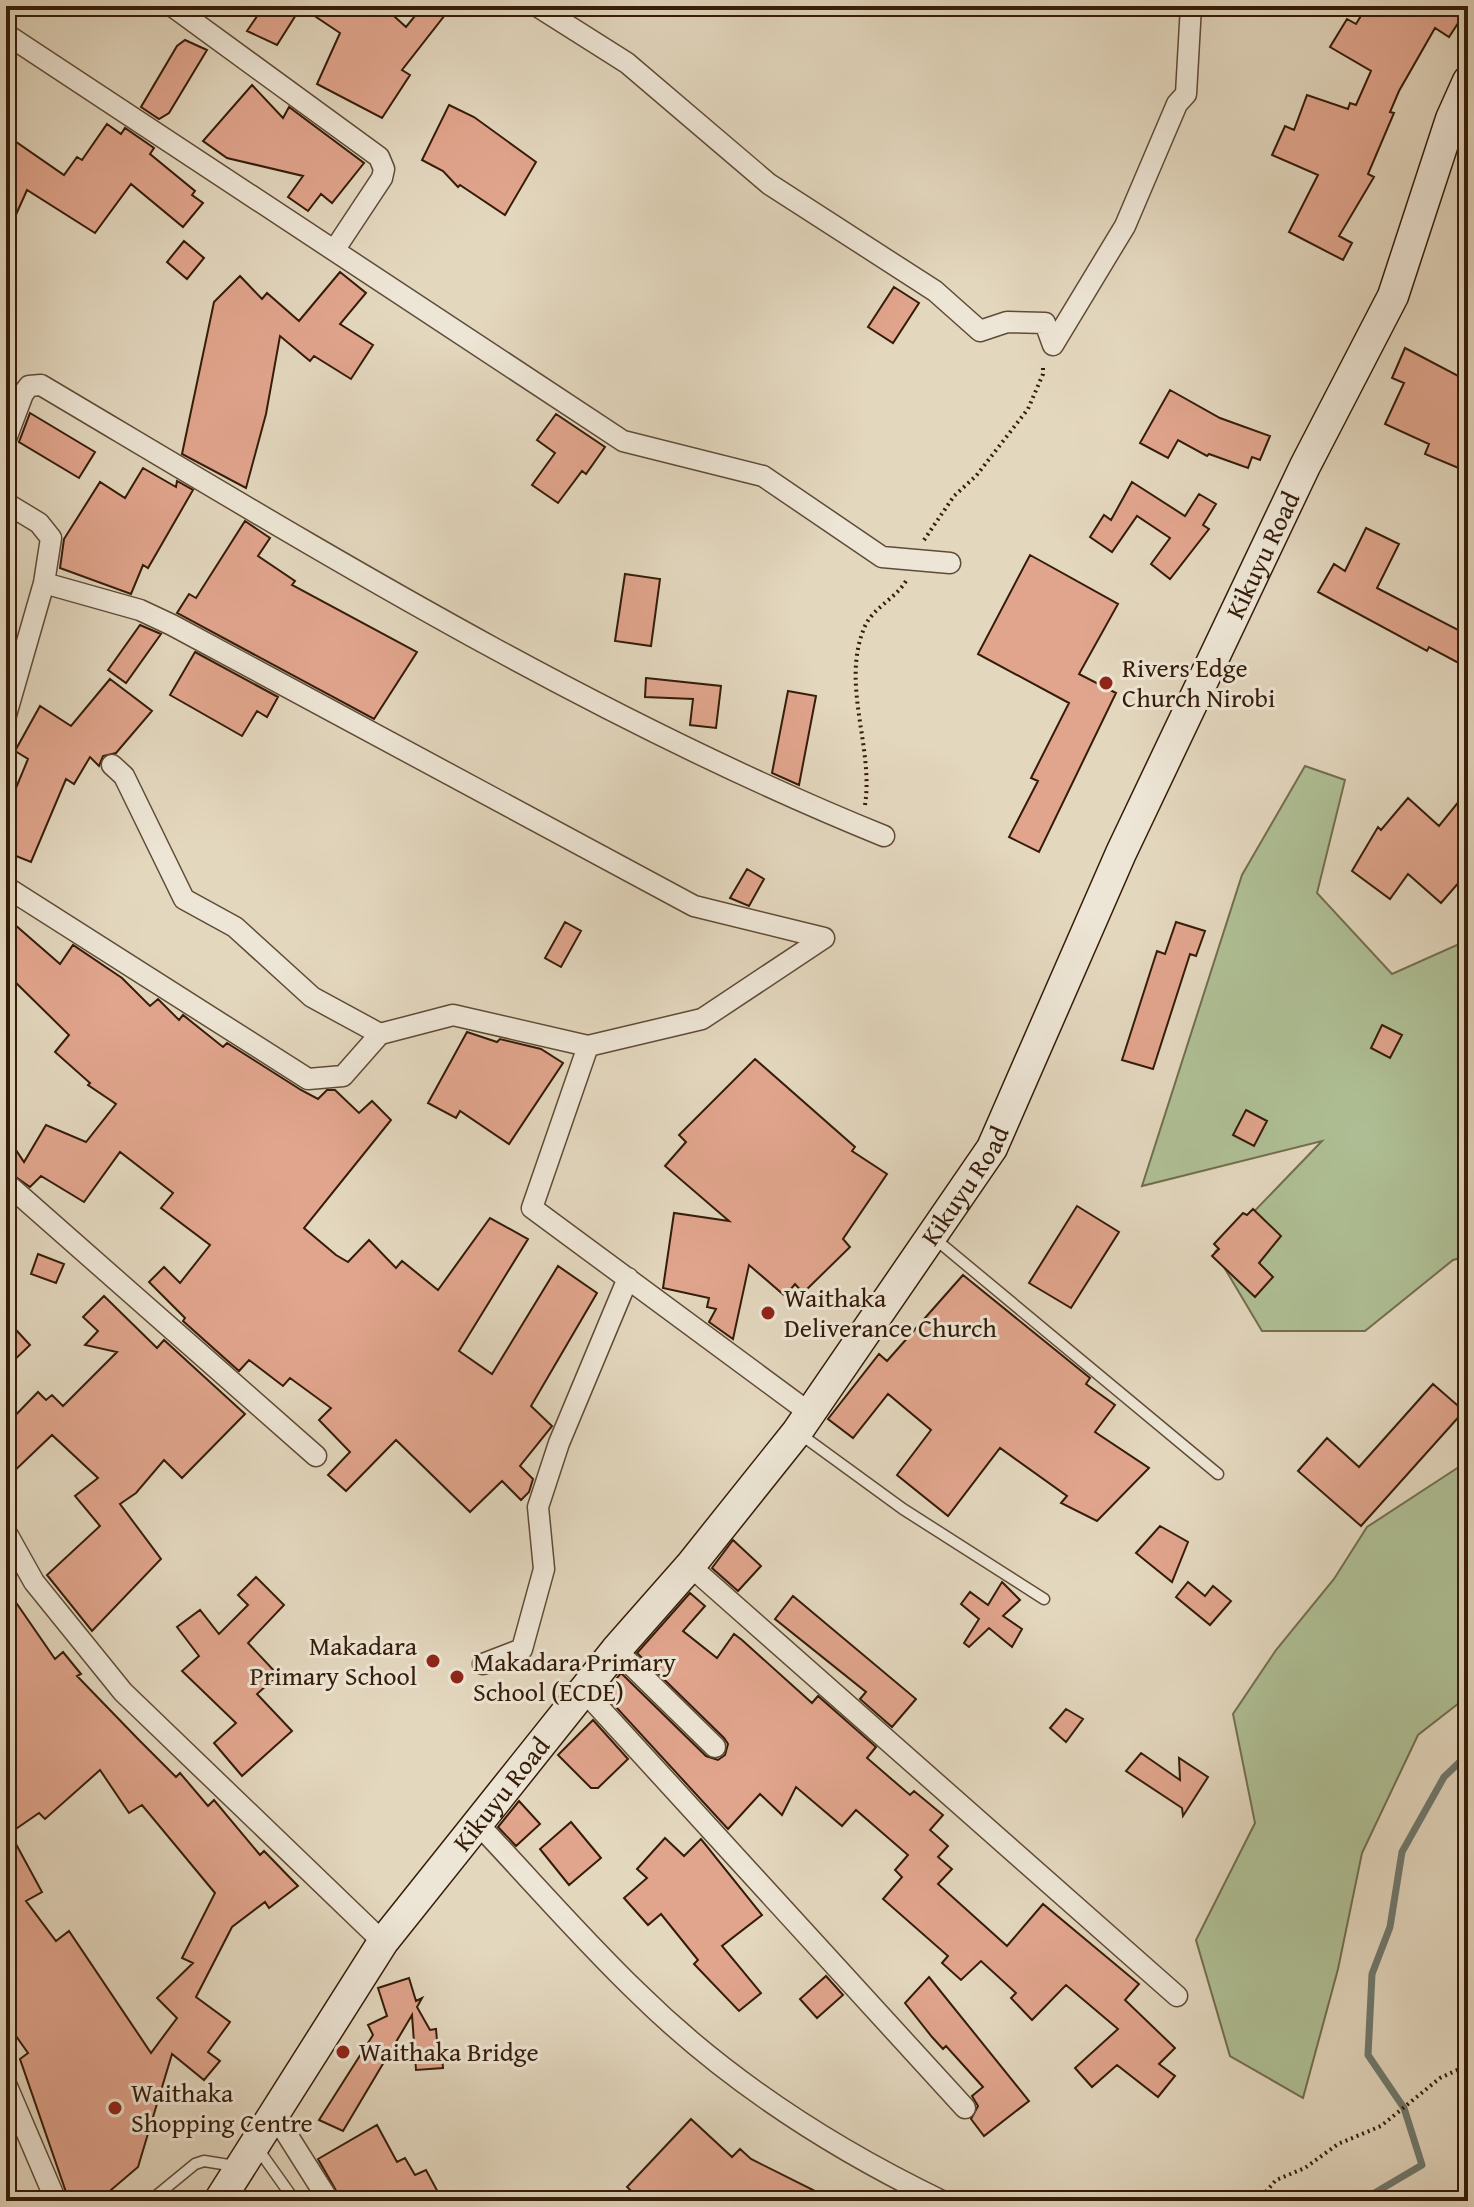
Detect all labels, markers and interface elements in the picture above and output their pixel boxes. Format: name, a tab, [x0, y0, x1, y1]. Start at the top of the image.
street label: Kikuyu Road	[1215, 484, 1309, 625]
place label: Rivers Edge Church Nirobi	[1122, 648, 1275, 717]
marker: Rivers Edge Church Nirobi	[1097, 674, 1115, 692]
street label: Kikuyu Road	[911, 1119, 1018, 1253]
place label: Waithaka Deliverance Church	[784, 1278, 997, 1347]
marker: Waithaka Deliverance Church	[759, 1304, 777, 1322]
place label: Makadara Primary School	[250, 1626, 418, 1695]
place label: Makadara Primary School (ECDE)	[473, 1642, 676, 1711]
marker: Makadara Primary School	[424, 1652, 442, 1670]
marker: Makadara Primary School (ECDE)	[448, 1668, 466, 1686]
street label: Kikuyu Road	[443, 1728, 559, 1859]
place label: Waithaka Bridge	[359, 2032, 539, 2071]
marker: Waithaka Bridge	[334, 2043, 352, 2061]
place label: Waithaka Shopping Centre	[131, 2073, 313, 2142]
marker: Waithaka Shopping Centre	[106, 2099, 124, 2117]

